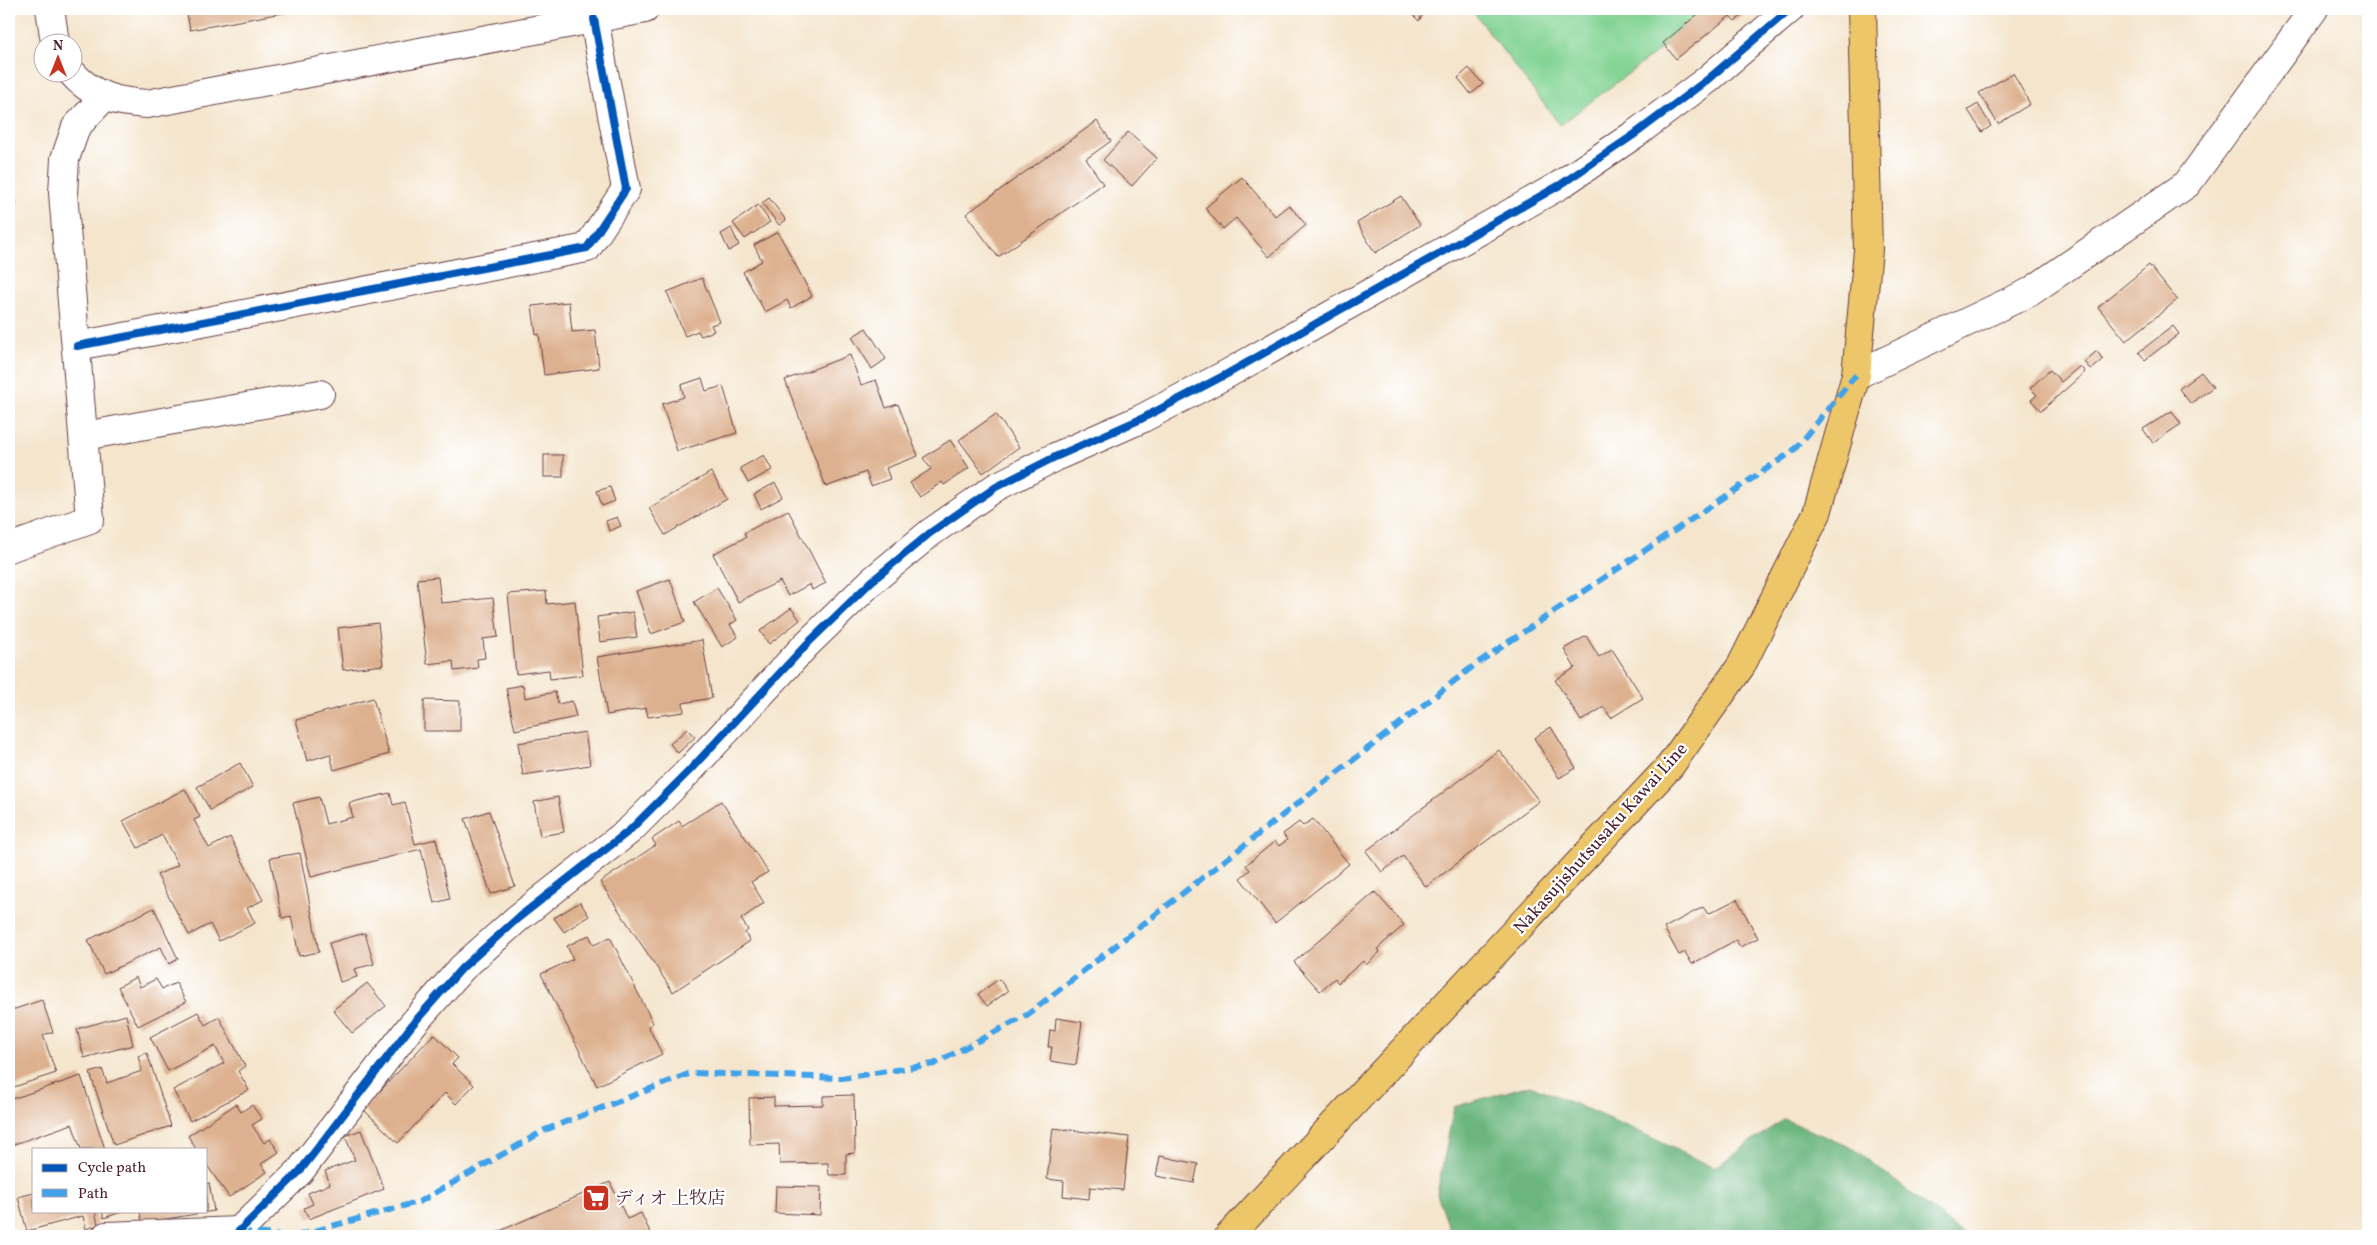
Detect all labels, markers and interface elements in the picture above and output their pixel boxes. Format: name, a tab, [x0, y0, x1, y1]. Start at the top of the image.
north arrow	[32, 32, 82, 82]
text: N	[53, 37, 63, 56]
street label: Nakasujishutsusaku Kawai Line	[1508, 738, 1694, 940]
legend	[32, 1148, 208, 1212]
text: Cycle path	[78, 1158, 146, 1179]
supermarket icon: ディオ 上牧店	[581, 1183, 611, 1213]
text: Path	[78, 1184, 108, 1205]
place label: ディオ 上牧店	[615, 1187, 725, 1212]

